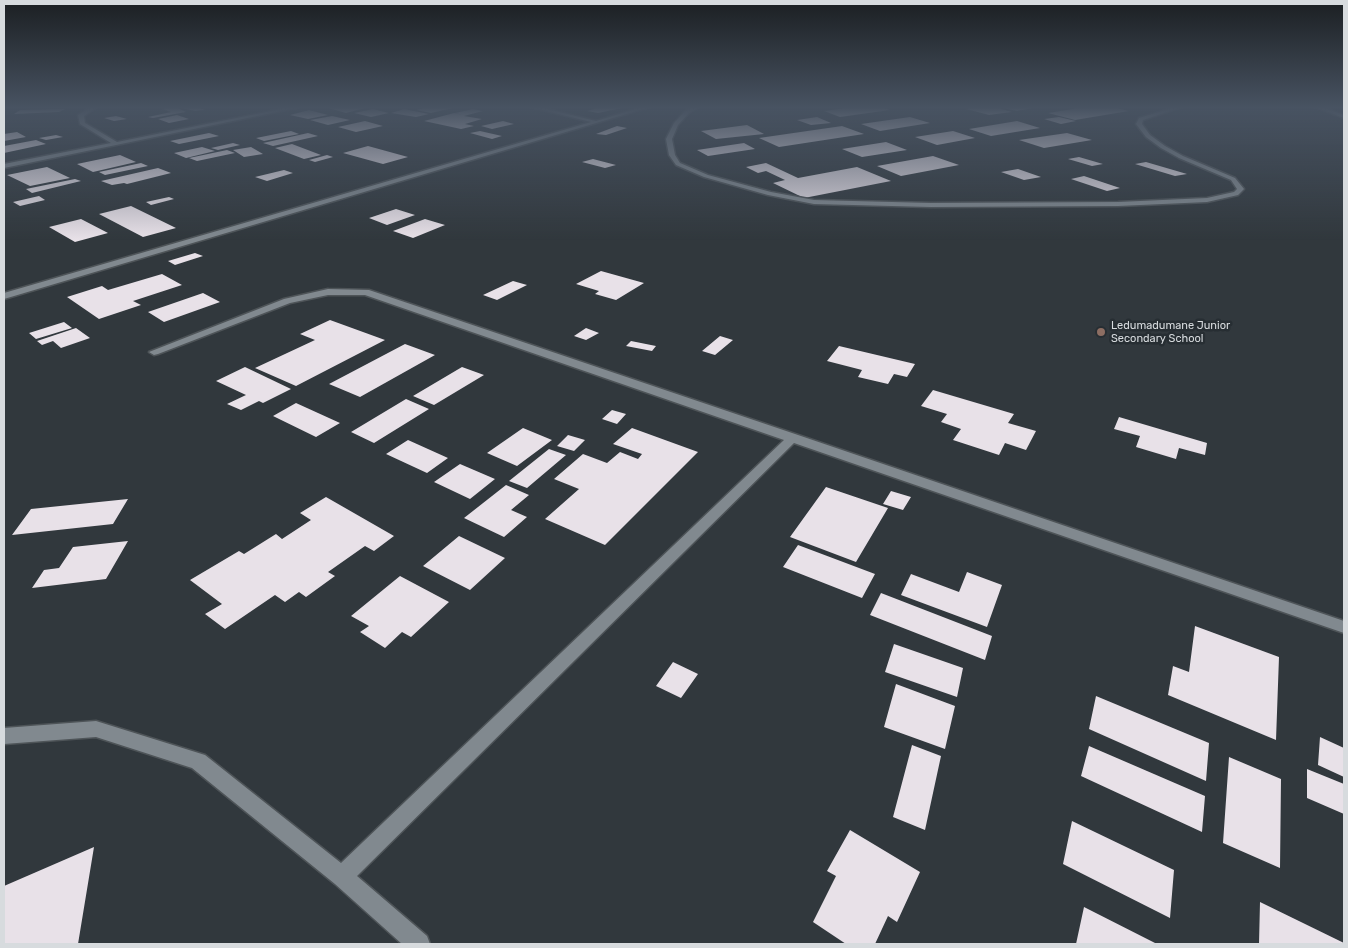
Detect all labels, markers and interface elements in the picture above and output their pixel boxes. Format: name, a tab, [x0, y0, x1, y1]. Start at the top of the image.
place label: Ledumadumane Junior Secondary School	[1111, 319, 1230, 345]
marker: Ledumadumane Junior Secondary School	[1095, 326, 1107, 338]

